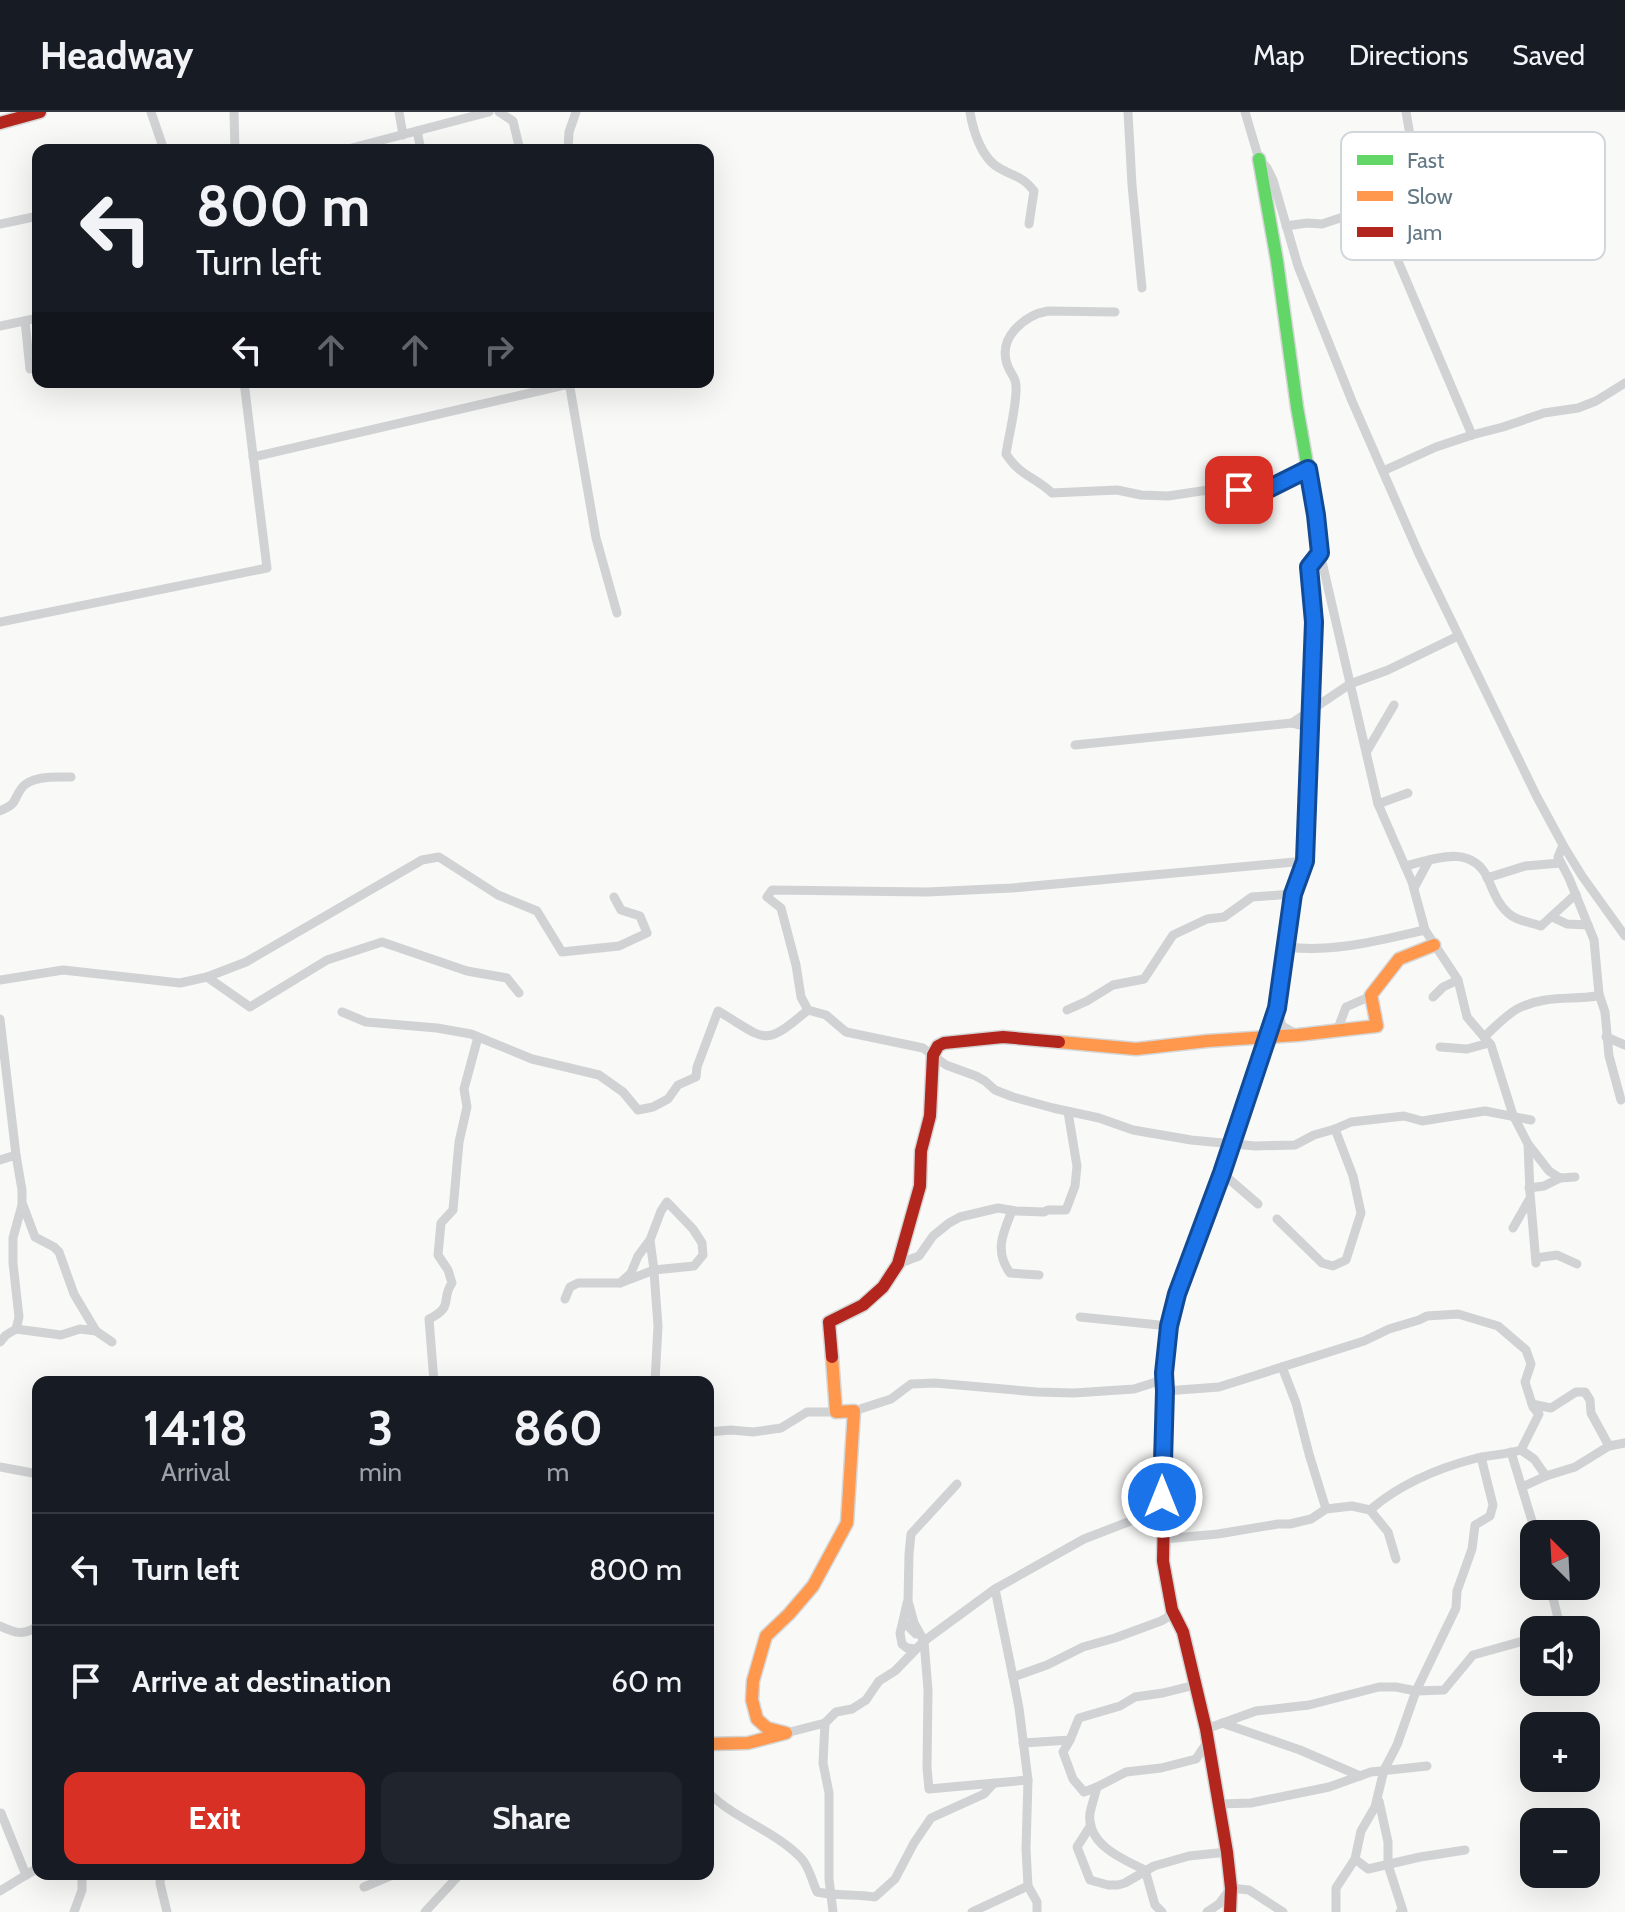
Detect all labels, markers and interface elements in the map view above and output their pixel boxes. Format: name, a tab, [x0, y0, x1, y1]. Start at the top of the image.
text: Headway	[40, 32, 193, 79]
text: Map	[1253, 38, 1305, 72]
text: Directions	[1349, 38, 1468, 72]
text: Saved	[1512, 38, 1585, 72]
legend	[1341, 132, 1605, 260]
text: Fast	[1407, 147, 1445, 174]
text: 800 m	[196, 172, 370, 240]
icon: left	[64, 176, 168, 280]
text: Slow	[1407, 183, 1453, 210]
text: Jam	[1406, 219, 1442, 246]
text: Turn left	[196, 240, 321, 284]
icon: left	[225, 328, 269, 372]
icon: ahead	[309, 328, 353, 372]
icon: ahead	[393, 328, 437, 372]
icon: right	[477, 328, 521, 372]
pin	[1205, 456, 1273, 524]
icon: arrive	[1217, 468, 1261, 512]
text: 14:18	[143, 1399, 248, 1457]
text: 3	[368, 1399, 393, 1457]
text: 860	[513, 1399, 603, 1457]
position arrow	[1120, 1455, 1204, 1539]
text: Arrival	[161, 1456, 230, 1488]
text: min	[359, 1456, 402, 1488]
text: m	[547, 1456, 569, 1488]
north arrow	[1520, 1520, 1600, 1600]
map controls	[1520, 1520, 1600, 1888]
icon: left	[64, 1547, 108, 1591]
text: Turn left	[132, 1551, 240, 1588]
text: 800 m	[589, 1551, 682, 1588]
button: sound	[1520, 1616, 1600, 1696]
icon: arrive	[64, 1659, 108, 1703]
text: Arrive at destination	[132, 1663, 392, 1700]
text: 60 m	[611, 1663, 682, 1700]
button: +	[1520, 1712, 1600, 1792]
button: Exit	[64, 1772, 365, 1864]
button: Share	[381, 1772, 682, 1864]
button: −	[1520, 1808, 1600, 1888]

